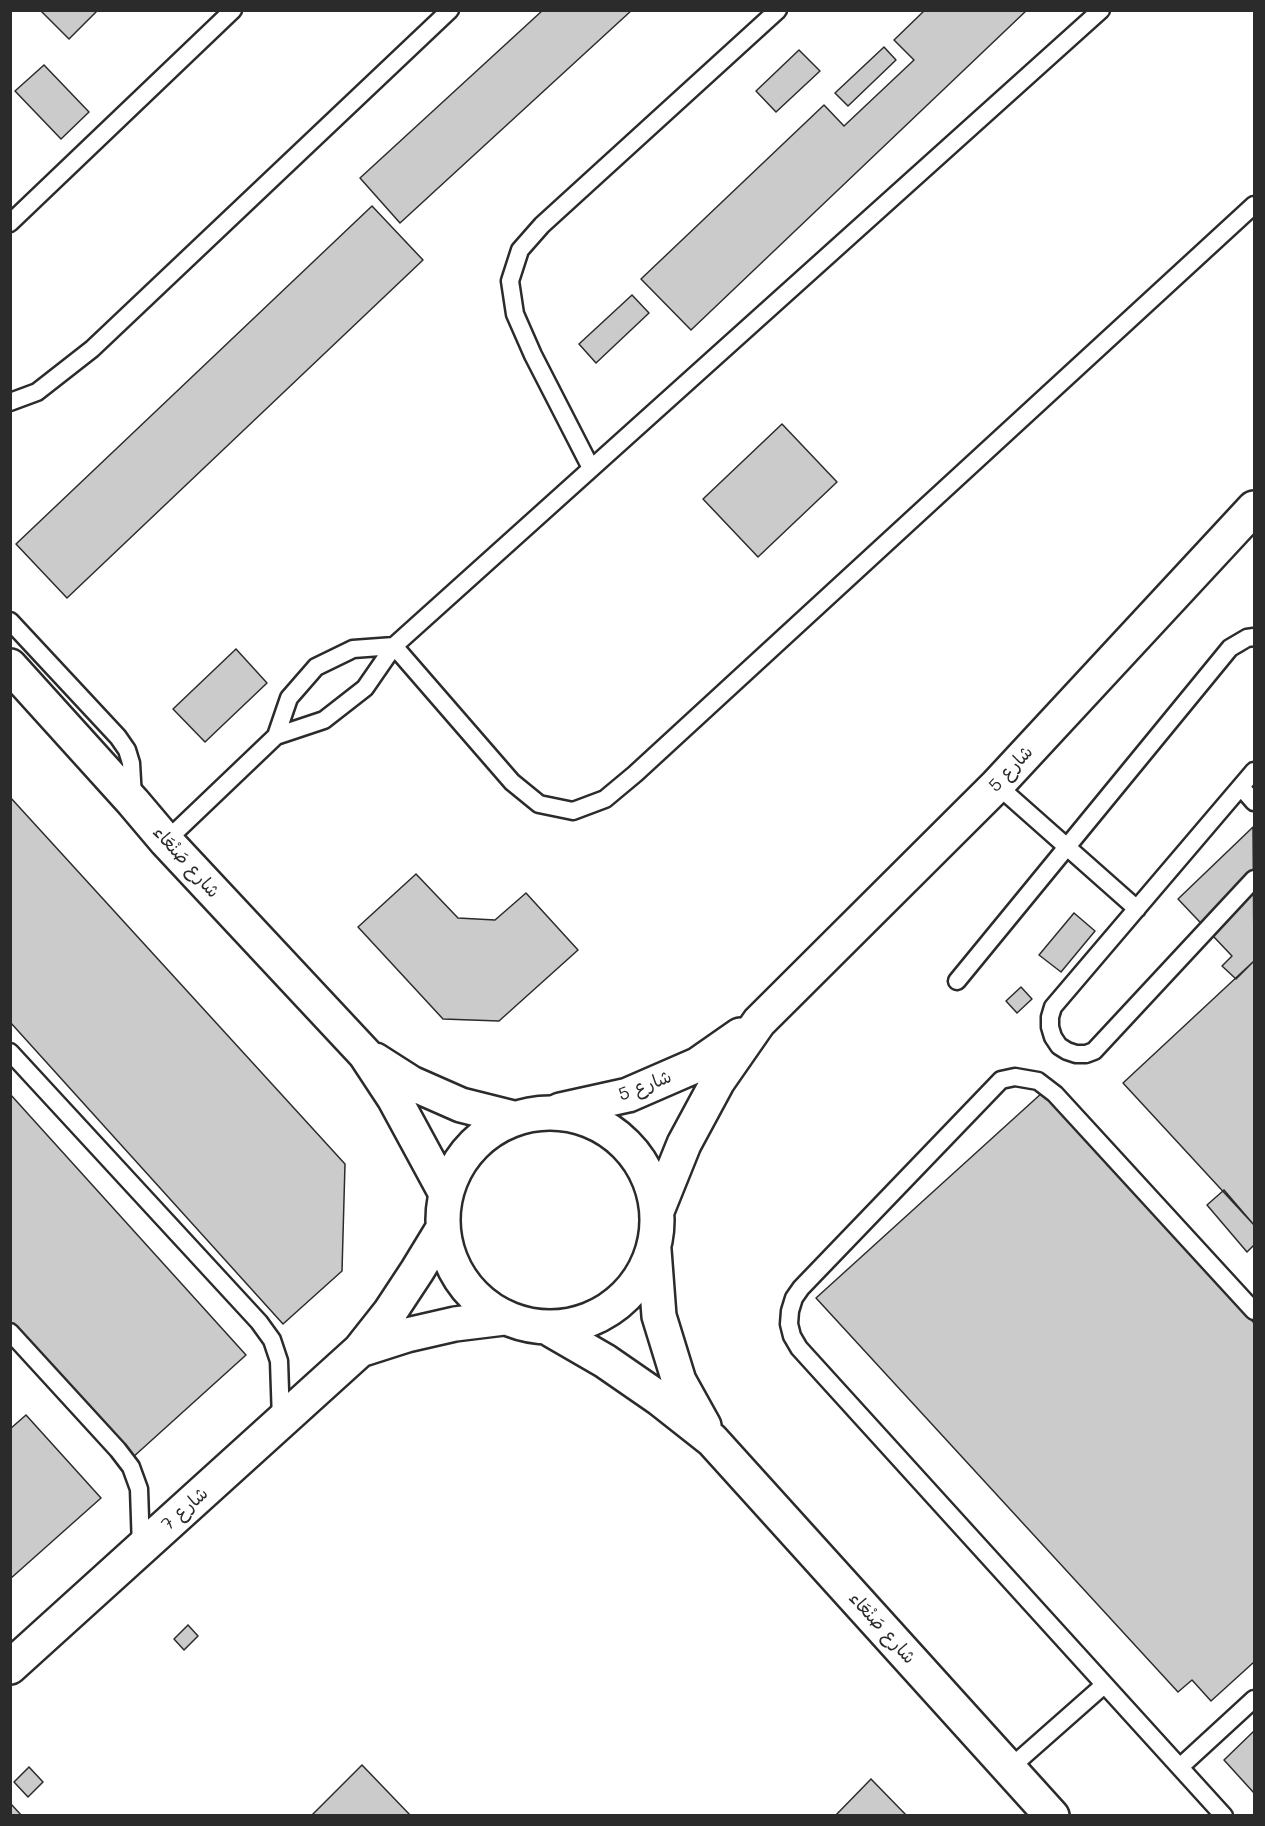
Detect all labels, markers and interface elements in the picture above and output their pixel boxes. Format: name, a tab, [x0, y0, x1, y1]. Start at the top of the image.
street label: شارع 5	[984, 741, 1038, 797]
street label: شارع صَنْعَاء	[148, 822, 224, 902]
street label: شارع 5	[615, 1066, 675, 1106]
street label: شارع 7	[157, 1483, 213, 1535]
street label: شارع صَنْعَاء	[844, 1588, 920, 1668]

